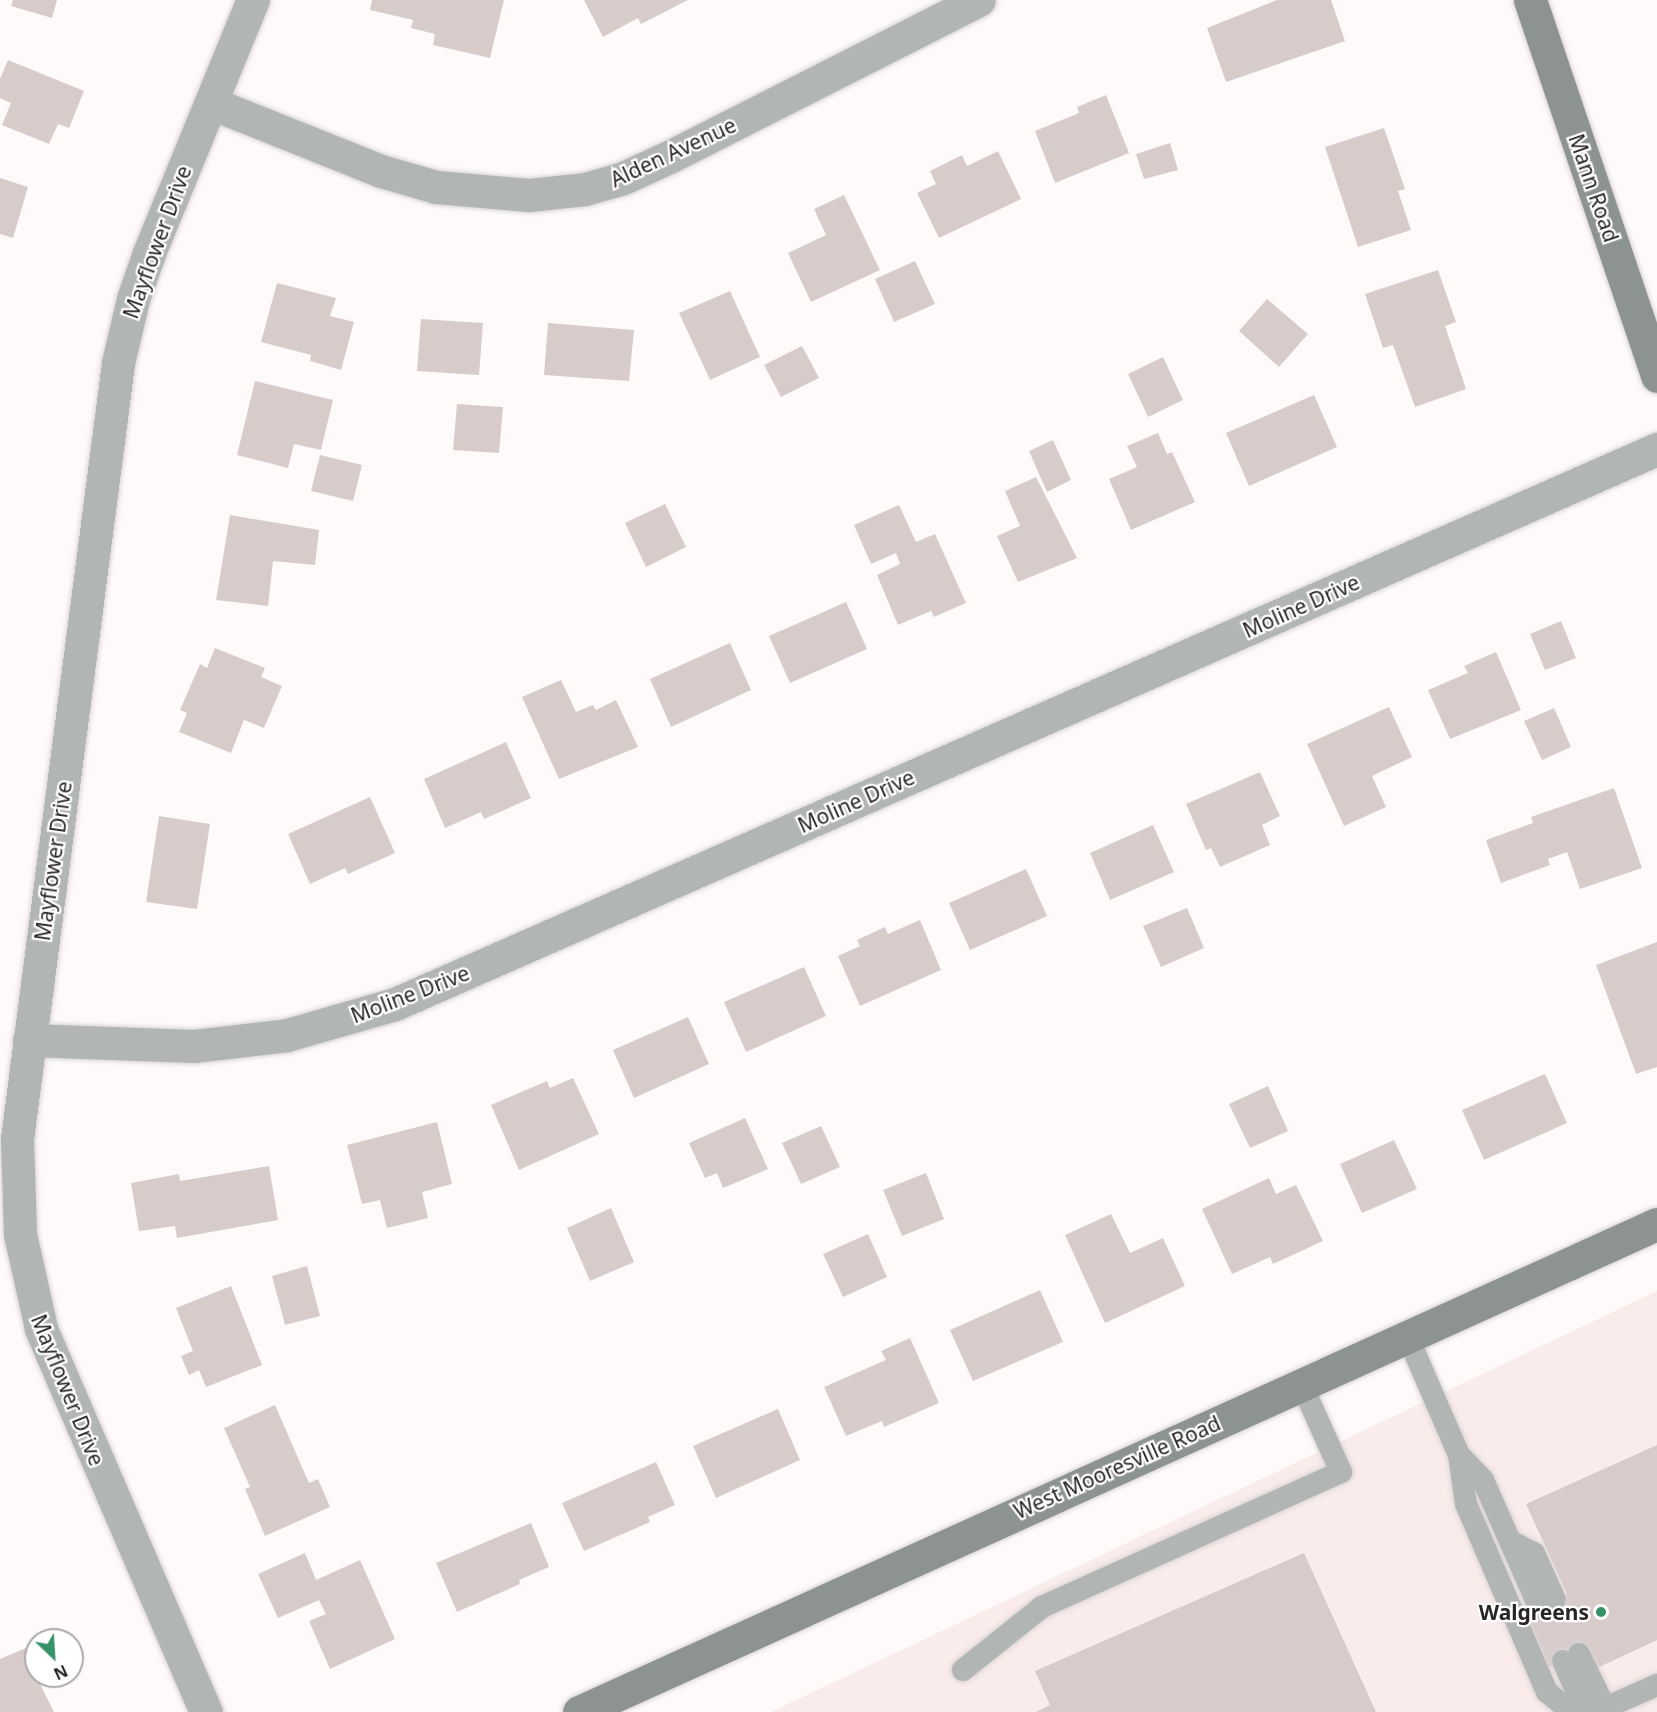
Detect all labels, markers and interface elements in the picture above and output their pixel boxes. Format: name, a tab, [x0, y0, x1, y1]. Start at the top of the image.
street label: Alden Avenue	[606, 112, 740, 192]
street label: Mann Road	[1564, 131, 1624, 245]
street label: Mayflower Drive	[118, 162, 196, 322]
street label: Moline Drive	[1239, 569, 1363, 643]
street label: Moline Drive	[794, 764, 918, 838]
street label: Mayflower Drive	[29, 780, 77, 942]
street label: Moline Drive	[347, 960, 473, 1028]
street label: Mayflower Drive	[26, 1311, 110, 1469]
street label: West Mooresville Road	[1010, 1410, 1224, 1524]
place label: Walgreens	[1479, 1599, 1589, 1625]
marker: Walgreens	[1594, 1605, 1608, 1619]
north arrow	[24, 1628, 84, 1688]
text: N	[50, 1660, 71, 1685]

